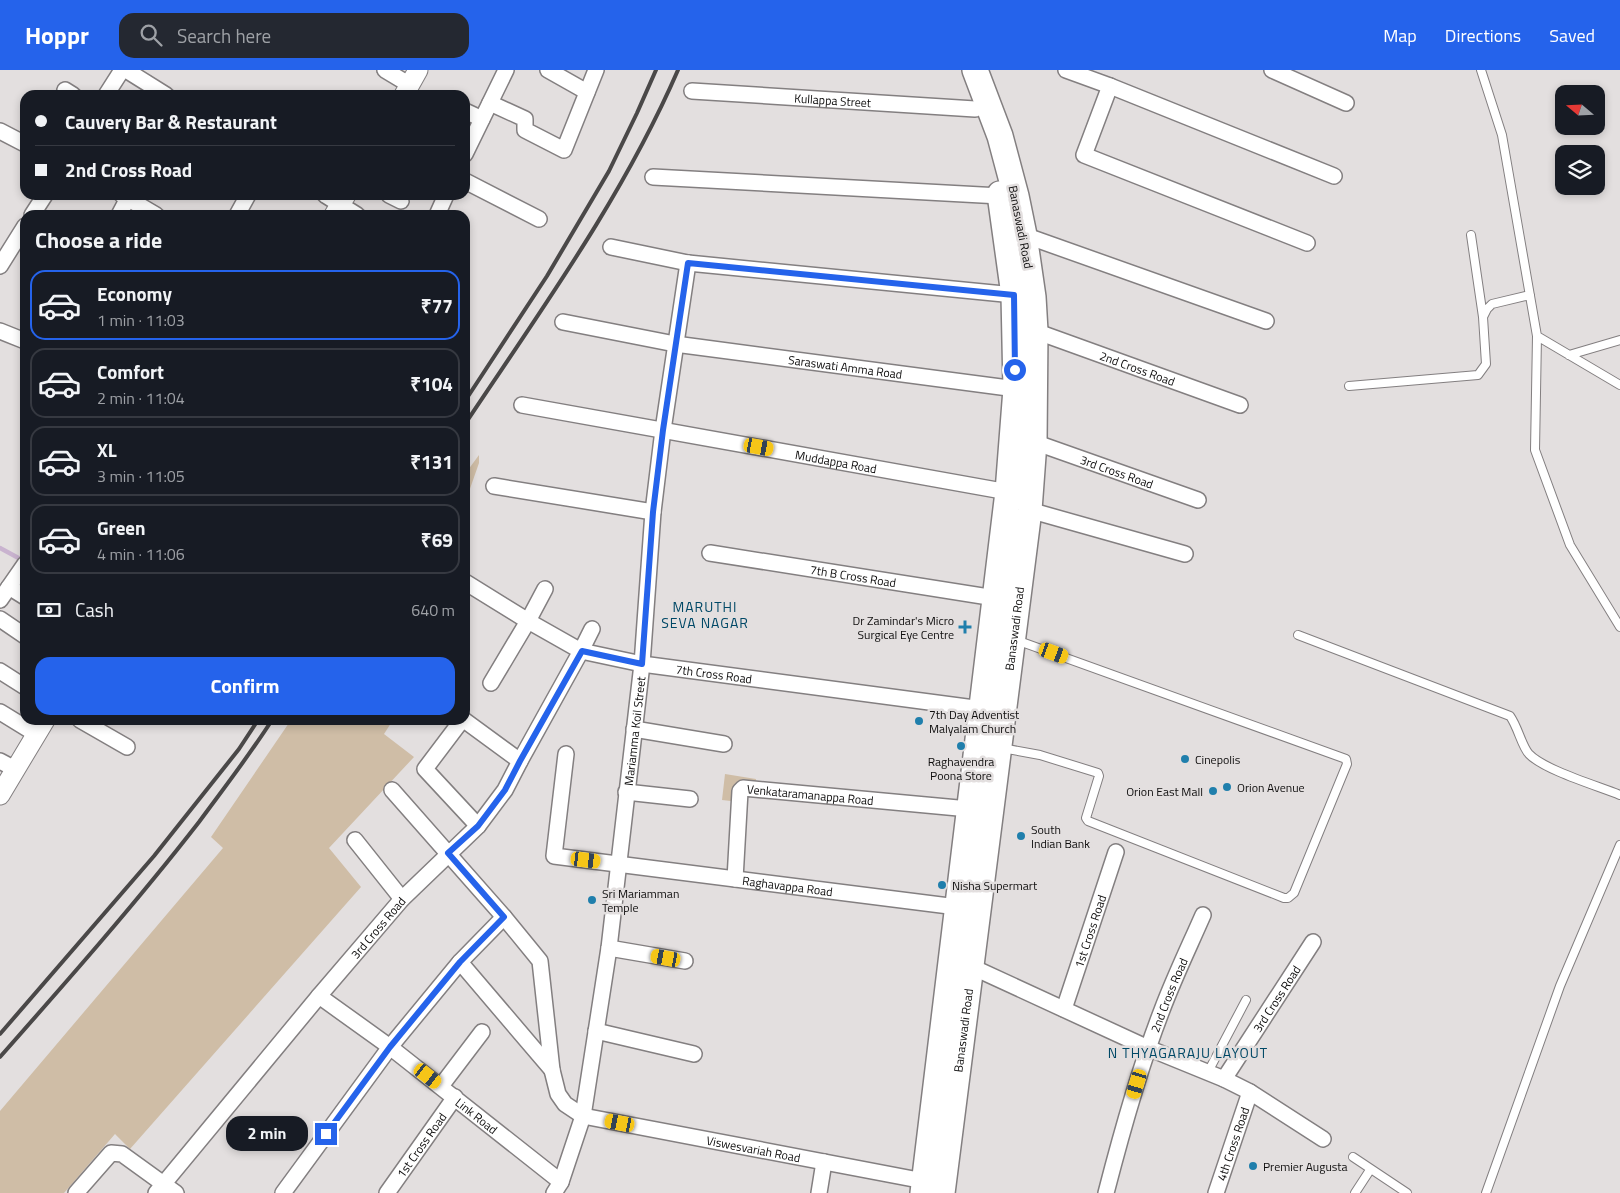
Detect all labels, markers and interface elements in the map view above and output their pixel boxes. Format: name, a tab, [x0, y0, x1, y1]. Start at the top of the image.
search box	[119, 13, 469, 58]
text: Hoppr	[25, 17, 89, 53]
icon: search	[137, 21, 165, 49]
text: Search here	[177, 21, 271, 50]
text: Map	[1383, 22, 1417, 49]
text: Directions	[1445, 22, 1521, 49]
text: Saved	[1549, 22, 1595, 49]
north arrow	[1555, 85, 1605, 135]
map controls	[1555, 85, 1605, 195]
street label: Kullappa Street	[794, 88, 872, 112]
text: Cauvery Bar & Restaurant	[65, 107, 277, 136]
button: layers	[1555, 145, 1605, 195]
text: 2nd Cross Road	[65, 155, 192, 184]
street label: Banaswadi Road	[1004, 184, 1038, 270]
text: Choose a ride	[35, 223, 162, 257]
text: Economy	[97, 279, 172, 308]
icon: car	[37, 283, 82, 328]
text: ₹77	[421, 291, 453, 320]
text: 1 min · 11:03	[97, 308, 185, 332]
street label: 2nd Cross Road	[1097, 346, 1178, 390]
street label: Saraswati Amma Road	[787, 350, 904, 383]
text: Comfort	[97, 357, 164, 386]
route start	[1004, 359, 1026, 381]
icon: car	[37, 361, 82, 406]
text: ₹104	[410, 369, 453, 398]
text: 2 min · 11:04	[97, 386, 185, 410]
text: XL	[97, 435, 117, 464]
car	[742, 437, 775, 457]
icon: car	[37, 439, 82, 484]
street label: Muddappa Road	[794, 445, 878, 478]
text: ₹131	[410, 447, 453, 476]
street label: 3rd Cross Road	[1078, 450, 1156, 493]
text: 3 min · 11:05	[97, 464, 185, 488]
text: Green	[97, 513, 146, 542]
icon: car	[37, 517, 82, 562]
text: ₹69	[421, 525, 453, 554]
text: 4 min · 11:06	[97, 542, 185, 566]
street label: 7th B Cross Road	[809, 559, 898, 592]
street label: Banaswadi Road	[999, 586, 1029, 672]
text: Cash	[75, 595, 114, 624]
icon: cash	[35, 596, 63, 624]
district label: MARUTHI SEVA NAGAR	[661, 596, 749, 633]
text: 640 m	[411, 598, 455, 622]
place label: Dr Zamindar's Micro Surgical Eye Centre	[852, 611, 954, 644]
marker: Dr Zamindar's Micro Surgical Eye Centre	[958, 620, 972, 634]
car	[1037, 641, 1070, 665]
button: Confirm	[35, 657, 455, 715]
street label: 7th Cross Road	[675, 659, 753, 688]
street label: Mariamma Koil Street	[618, 675, 650, 787]
place label: 7th Day Adventist Malyalam Church	[929, 705, 1020, 738]
marker: 7th Day Adventist Malyalam Church	[913, 715, 925, 727]
marker: Raghavendra Poona Store	[955, 740, 967, 752]
place label: Cinepolis	[1195, 750, 1241, 769]
place label: Raghavendra Poona Store	[928, 752, 994, 785]
marker: Cinepolis	[1179, 753, 1191, 765]
place label: Orion Avenue	[1237, 778, 1305, 797]
street label: Venkataramanappa Road	[746, 779, 874, 810]
marker: Orion Avenue	[1221, 781, 1233, 793]
place label: Orion East Mall	[1126, 782, 1203, 801]
marker: Orion East Mall	[1207, 785, 1219, 797]
place label: South Indian Bank	[1031, 820, 1090, 853]
marker: South Indian Bank	[1015, 830, 1027, 842]
car	[570, 851, 601, 869]
street label: Raghavappa Road	[741, 870, 834, 901]
place label: Nisha Supermart	[952, 876, 1038, 895]
marker: Nisha Supermart	[936, 879, 948, 891]
place label: Sri Mariamman Temple	[602, 884, 679, 917]
street label: 3rd Cross Road	[346, 892, 410, 963]
street label: 1st Cross Road	[1069, 892, 1111, 970]
marker: Sri Mariamman Temple	[586, 894, 598, 906]
car	[649, 948, 682, 968]
street label: 2nd Cross Road	[1145, 955, 1192, 1035]
street label: 3rd Cross Road	[1248, 961, 1305, 1036]
street label: Banaswadi Road	[948, 987, 977, 1073]
district label: N THYAGARAJU LAYOUT	[1108, 1042, 1268, 1063]
car	[411, 1061, 444, 1091]
car	[1125, 1067, 1148, 1101]
street label: Link Road	[452, 1093, 502, 1138]
street label: 4th Cross Road	[1211, 1104, 1254, 1183]
street label: 1st Cross Road	[391, 1108, 451, 1181]
car	[603, 1113, 636, 1133]
callout: 2 min	[226, 1116, 308, 1152]
text: 2 min	[248, 1121, 286, 1145]
route end	[315, 1123, 337, 1145]
street label: Viswesvariah Road	[705, 1130, 802, 1167]
place label: Premier Augusta	[1263, 1157, 1348, 1176]
marker: Premier Augusta	[1247, 1160, 1259, 1172]

